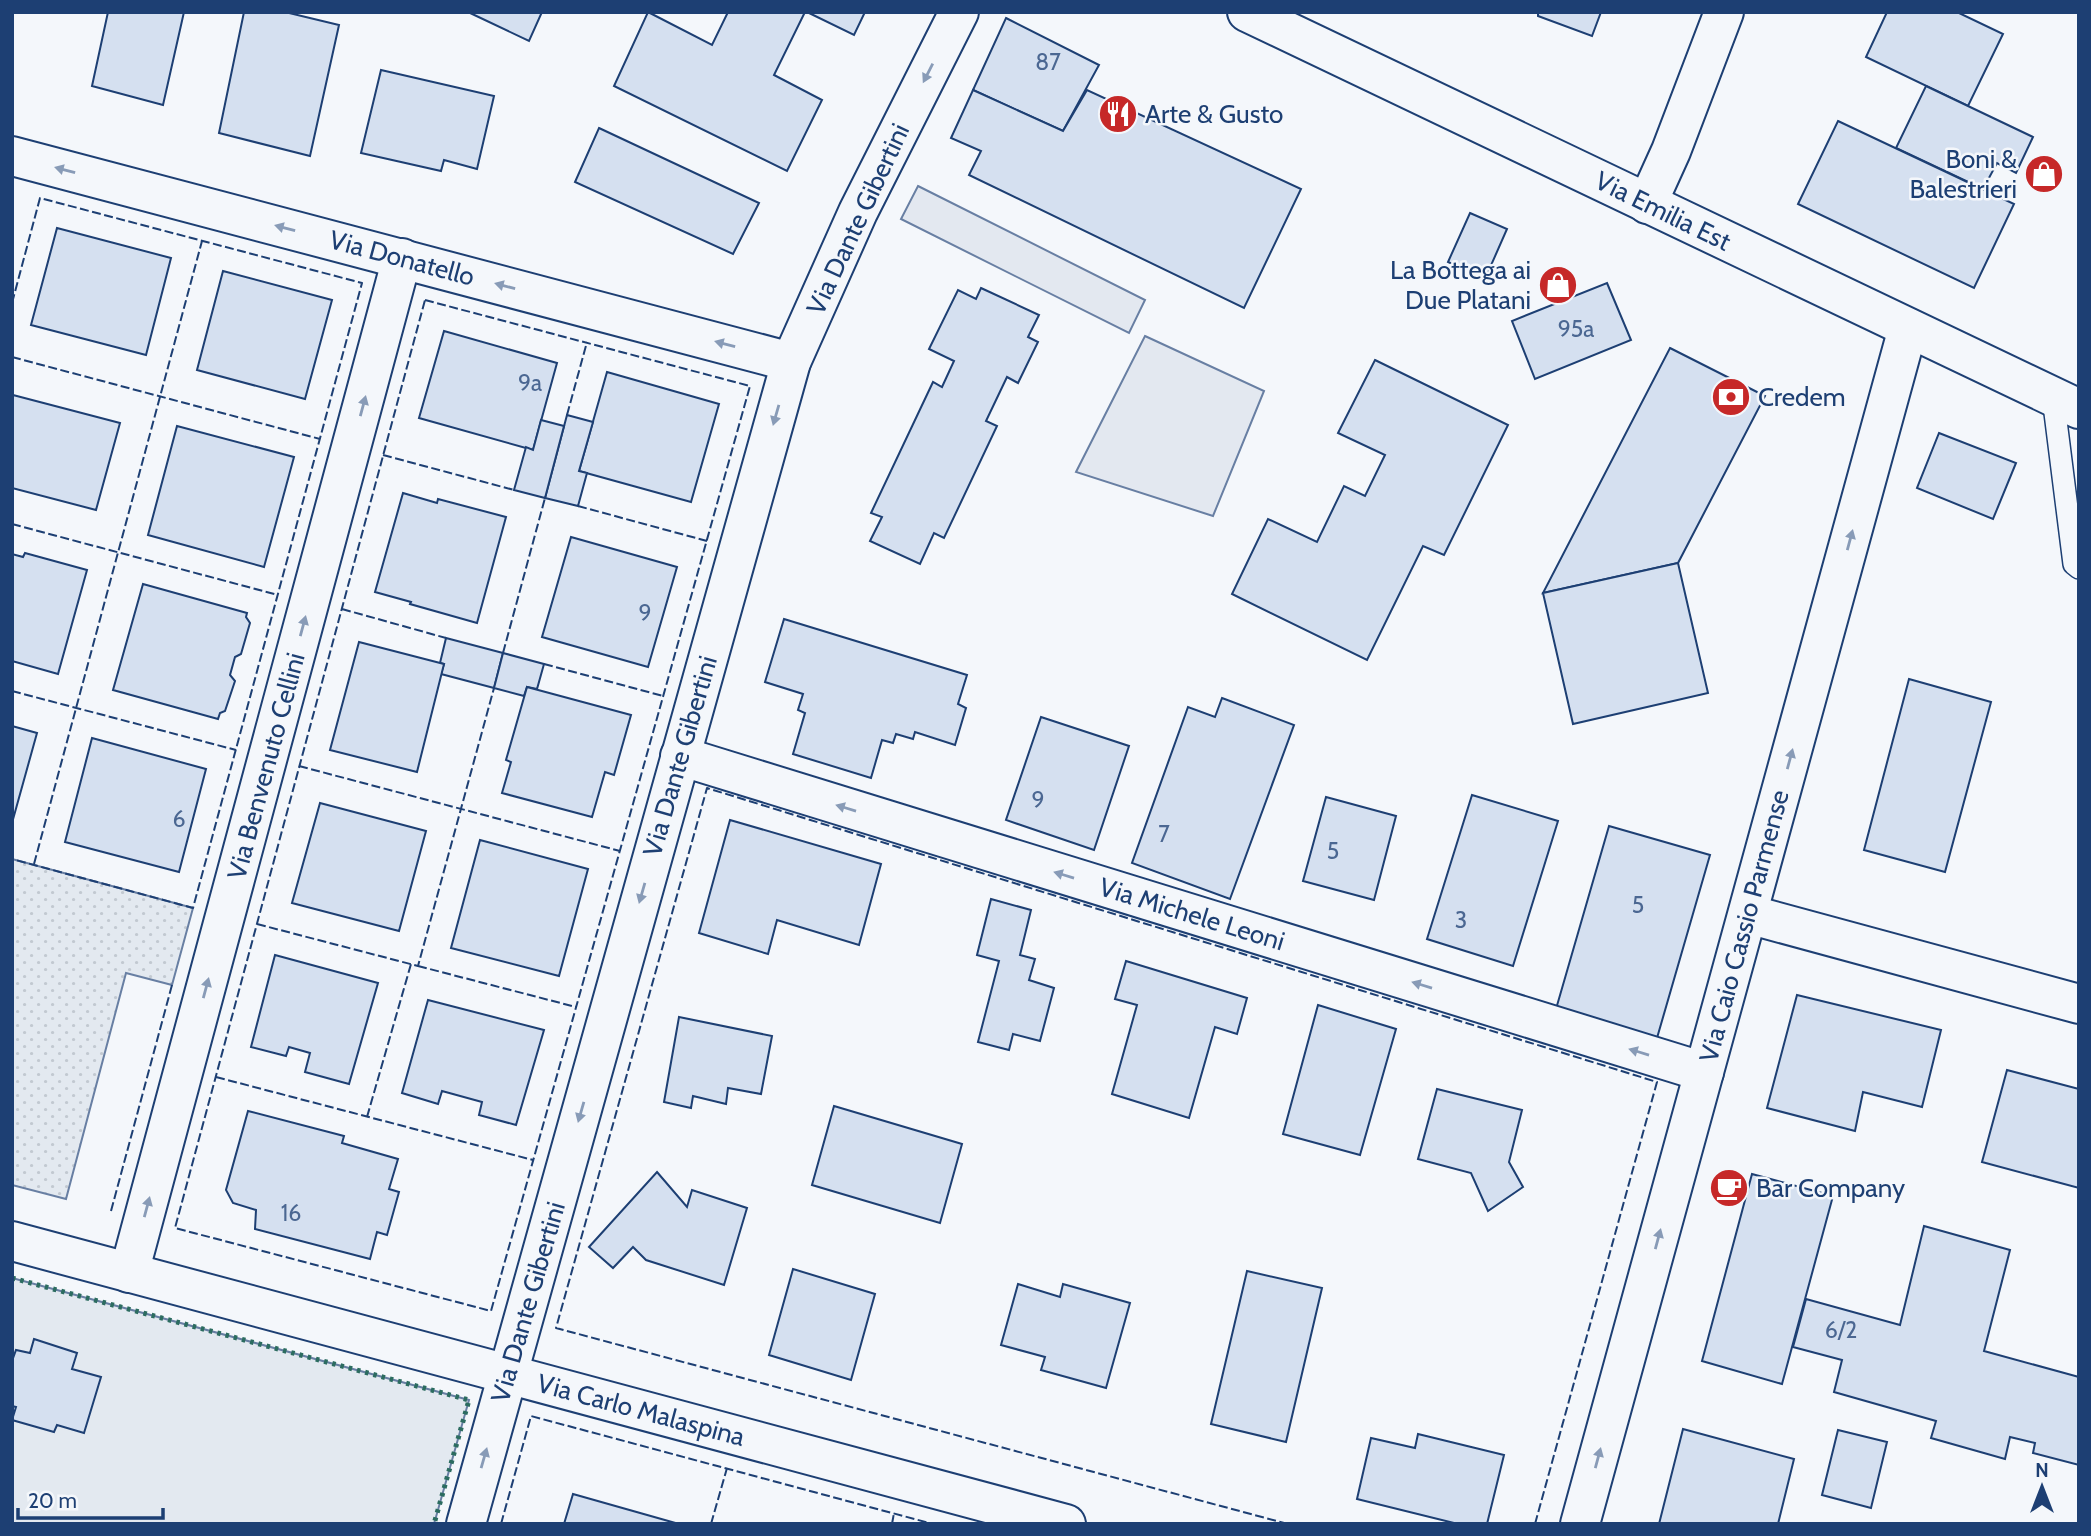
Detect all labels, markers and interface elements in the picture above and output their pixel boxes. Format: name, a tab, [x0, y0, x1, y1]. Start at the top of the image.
house number: 87	[1035, 48, 1061, 76]
one-way arrow	[922, 63, 933, 83]
restaurant icon: Arte & Gusto	[1097, 93, 1139, 135]
place label: Arte & Gusto	[1145, 98, 1283, 130]
street label: Via Dante Gibertini	[800, 118, 916, 320]
place label: Boni & Balestrieri	[1909, 143, 2017, 205]
shop icon: Boni & Balestrieri	[2023, 153, 2065, 195]
one-way arrow	[54, 164, 75, 174]
street label: Via Emilia Est	[1590, 164, 1736, 258]
one-way arrow	[274, 222, 295, 232]
street label: Via Donatello	[326, 223, 478, 293]
place label: La Bottega ai Due Platani	[1390, 254, 1531, 316]
shop icon: La Bottega ai Due Platani	[1537, 264, 1579, 306]
one-way arrow	[494, 280, 516, 291]
house number: 95a	[1558, 315, 1594, 343]
one-way arrow	[714, 338, 736, 349]
house number: 9a	[518, 369, 542, 397]
bank icon: Credem	[1710, 376, 1752, 418]
place label: Credem	[1758, 381, 1846, 413]
one-way arrow	[358, 395, 368, 416]
one-way arrow	[770, 404, 781, 426]
one-way arrow	[1846, 529, 1856, 550]
house number: 9	[638, 599, 652, 627]
one-way arrow	[299, 615, 309, 636]
street label: Via Benvenuto Cellini	[220, 649, 312, 883]
street label: Via Dante Gibertini	[636, 652, 724, 860]
one-way arrow	[1785, 748, 1796, 770]
house number: 9	[1031, 786, 1045, 814]
street label: Via Caio Cassio Parmense	[1692, 786, 1796, 1066]
one-way arrow	[836, 802, 857, 812]
house number: 6	[172, 805, 186, 833]
house number: 7	[1158, 820, 1170, 848]
house number: 5	[1327, 837, 1339, 865]
one-way arrow	[1053, 869, 1074, 879]
street label: Via Michele Leoni	[1096, 871, 1288, 957]
one-way arrow	[636, 883, 646, 904]
house number: 5	[1632, 891, 1644, 919]
house number: 3	[1455, 906, 1467, 934]
one-way arrow	[201, 976, 212, 998]
one-way arrow	[1411, 979, 1432, 990]
one-way arrow	[1628, 1047, 1649, 1057]
one-way arrow	[575, 1102, 585, 1123]
cafe icon: Bar Company	[1708, 1167, 1750, 1209]
place label: Bar Company	[1756, 1172, 1905, 1204]
one-way arrow	[142, 1196, 153, 1218]
street label: Via Dante Gibertini	[484, 1198, 572, 1406]
house number: 16	[281, 1199, 301, 1227]
one-way arrow	[1654, 1228, 1664, 1249]
house number: 6/2	[1825, 1316, 1857, 1344]
street label: Via Carlo Malaspina	[534, 1367, 749, 1453]
one-way arrow	[480, 1447, 490, 1468]
one-way arrow	[1593, 1447, 1604, 1469]
north arrow	[2007, 1452, 2077, 1522]
text: N	[2035, 1459, 2049, 1482]
scale bar	[18, 1476, 163, 1520]
text: 20 m	[28, 1488, 77, 1513]

